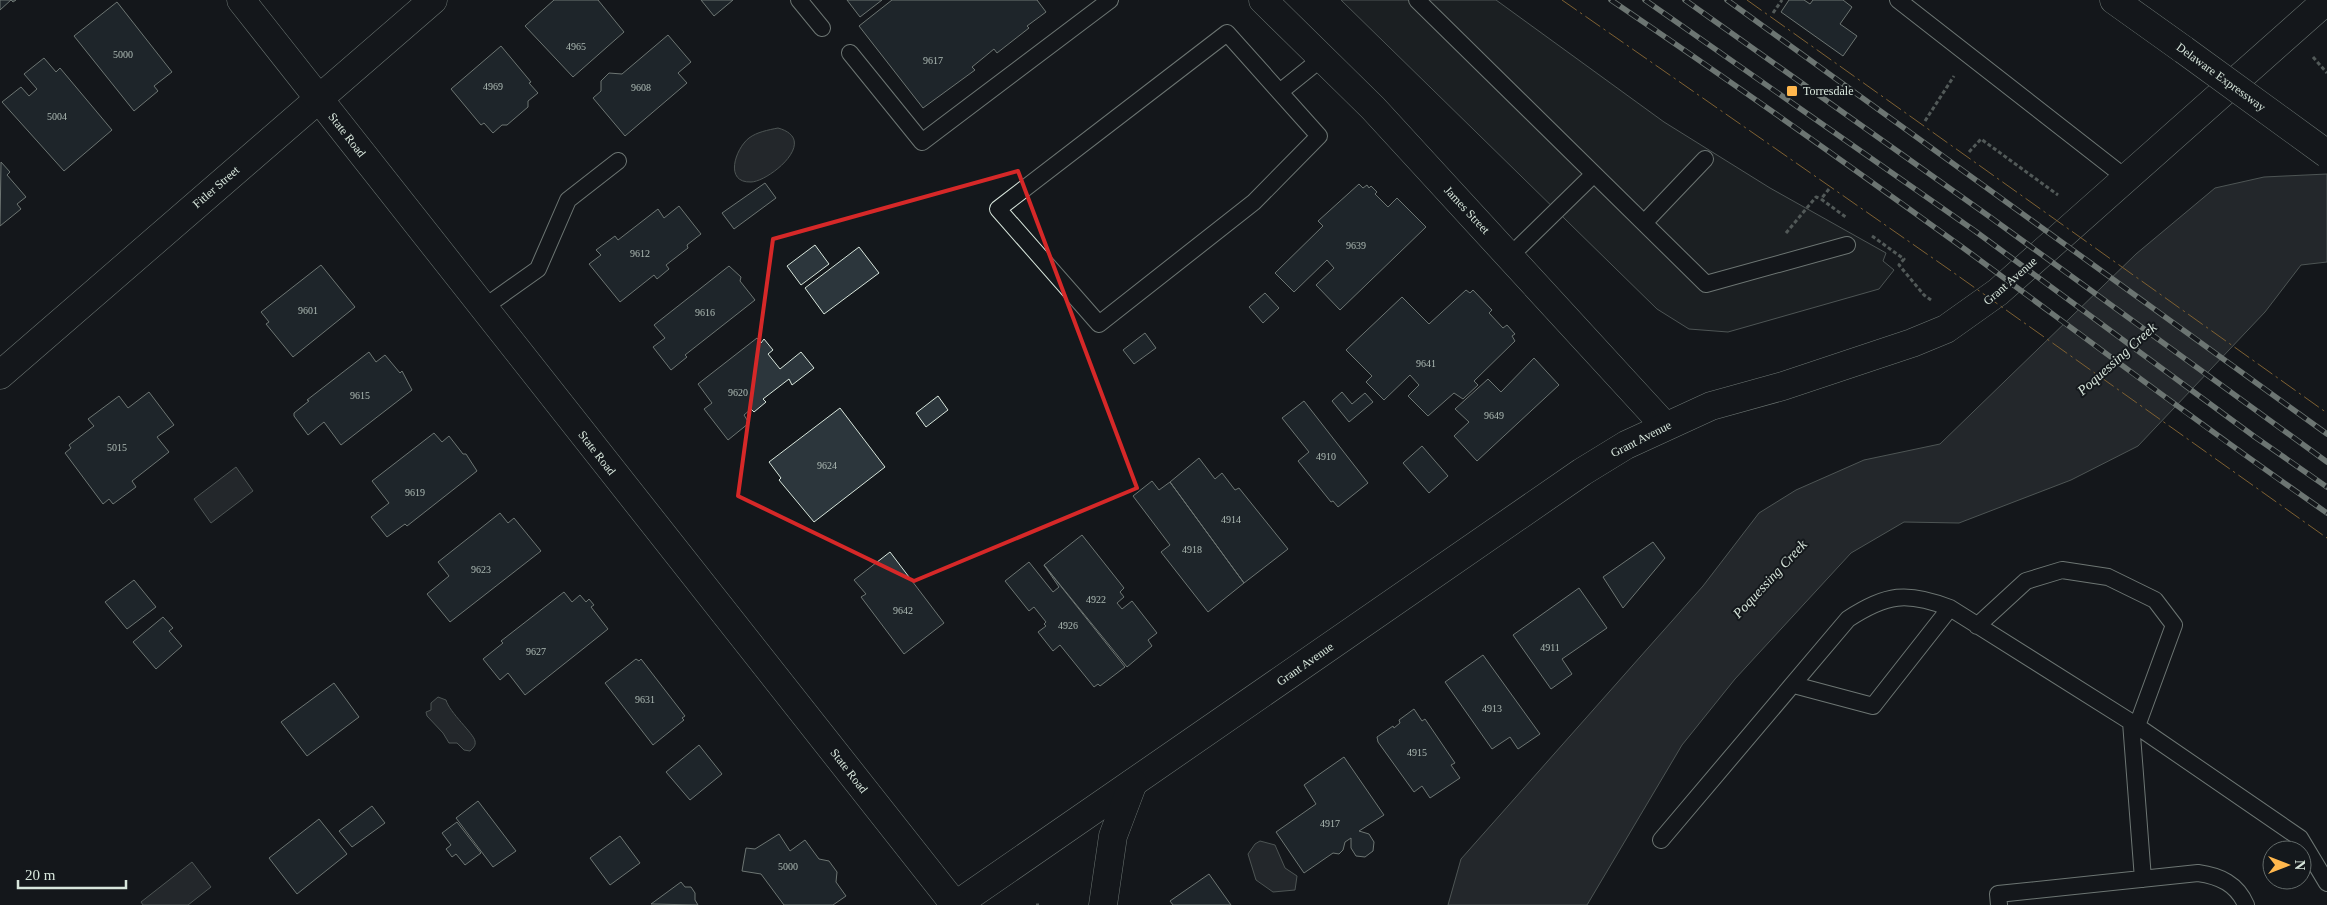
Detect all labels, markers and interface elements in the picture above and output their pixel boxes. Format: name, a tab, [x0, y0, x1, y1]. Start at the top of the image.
street label: Delaware Expressway	[2174, 40, 2268, 114]
house number: 4965	[566, 41, 586, 52]
house number: 5000	[113, 49, 133, 60]
house number: 9617	[923, 55, 943, 66]
house number: 4969	[483, 81, 503, 92]
house number: 9608	[631, 82, 651, 93]
marker: Torresdale	[1785, 84, 1799, 98]
place label: Torresdale	[1803, 84, 1853, 98]
street label: State Road	[325, 110, 369, 160]
house number: 5004	[47, 111, 67, 122]
street label: Fitler Street	[190, 163, 243, 211]
street label: James Street	[1441, 183, 1493, 237]
house number: 9639	[1346, 240, 1366, 251]
house number: 9612	[630, 248, 650, 259]
street label: Grant Avenue	[1980, 254, 2040, 308]
house number: 9601	[298, 305, 318, 316]
house number: 9616	[695, 307, 715, 318]
water label: Poquessing Creek	[2074, 319, 2160, 399]
house number: 9641	[1416, 358, 1436, 369]
house number: 9620	[728, 387, 748, 398]
house number: 9615	[350, 390, 370, 401]
house number: 9649	[1484, 410, 1504, 421]
street label: Grant Avenue	[1608, 418, 1674, 460]
street label: State Road	[575, 428, 619, 478]
house number: 5015	[107, 442, 127, 453]
house number: 4910	[1316, 451, 1336, 462]
house number: 9624	[817, 460, 837, 471]
house number: 9619	[405, 487, 425, 498]
house number: 4914	[1221, 514, 1241, 525]
water label: Poquessing Creek	[1729, 536, 1810, 622]
house number: 4918	[1182, 544, 1202, 555]
house number: 9623	[471, 564, 491, 575]
house number: 4922	[1086, 594, 1106, 605]
house number: 9642	[893, 605, 913, 616]
house number: 4926	[1058, 620, 1078, 631]
street label: Grant Avenue	[1274, 639, 1336, 689]
house number: 4911	[1540, 642, 1560, 653]
house number: 9627	[526, 646, 546, 657]
house number: 9631	[635, 694, 655, 705]
house number: 4913	[1482, 703, 1502, 714]
street label: State Road	[827, 746, 871, 796]
house number: 4915	[1407, 747, 1427, 758]
house number: 4917	[1320, 818, 1340, 829]
north arrow	[2262, 840, 2312, 890]
scale bar	[18, 858, 125, 890]
text: N	[2292, 860, 2307, 870]
house number: 5000	[778, 861, 798, 872]
text: 20 m	[25, 867, 56, 883]

